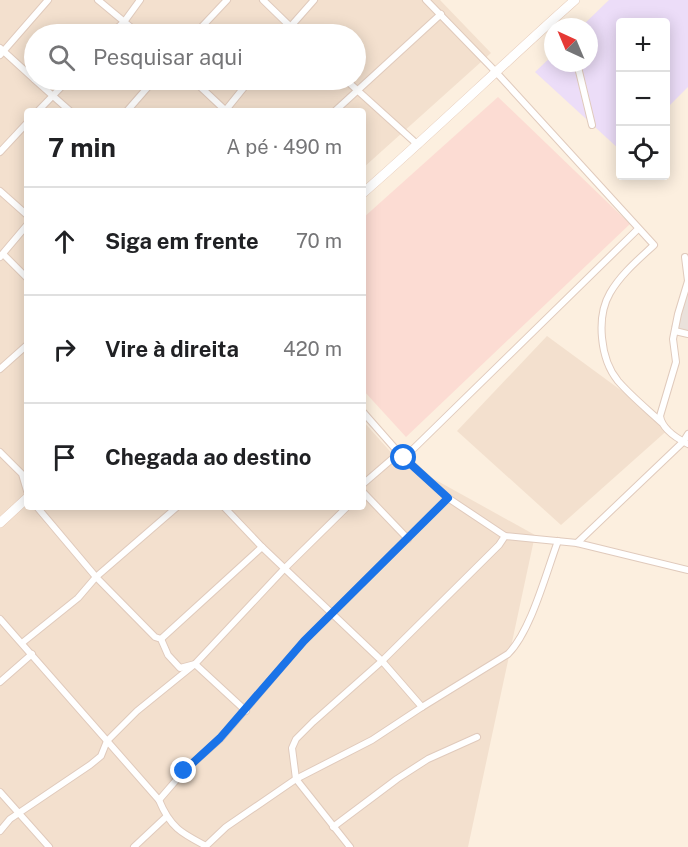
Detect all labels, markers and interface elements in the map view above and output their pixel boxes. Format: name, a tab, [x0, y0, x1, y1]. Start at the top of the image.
north arrow	[544, 18, 598, 72]
map controls	[616, 18, 670, 180]
button: +	[616, 18, 670, 72]
search box	[24, 24, 366, 90]
icon: search	[45, 41, 78, 74]
text: Pesquisar aqui	[93, 44, 243, 70]
button: −	[616, 72, 670, 126]
button: locate	[616, 126, 670, 180]
text: 7 min	[48, 132, 116, 163]
text: A pé · 490 m	[226, 135, 342, 159]
icon: ahead	[48, 225, 81, 258]
text: Siga em frente	[105, 228, 259, 254]
text: 70 m	[296, 229, 342, 253]
icon: right	[48, 333, 81, 366]
text: Vire à direita	[105, 336, 239, 362]
text: 420 m	[283, 337, 342, 361]
icon: arrive	[48, 441, 81, 474]
text: Chegada ao destino	[105, 444, 311, 470]
route start	[390, 444, 416, 470]
route end	[170, 757, 196, 783]

